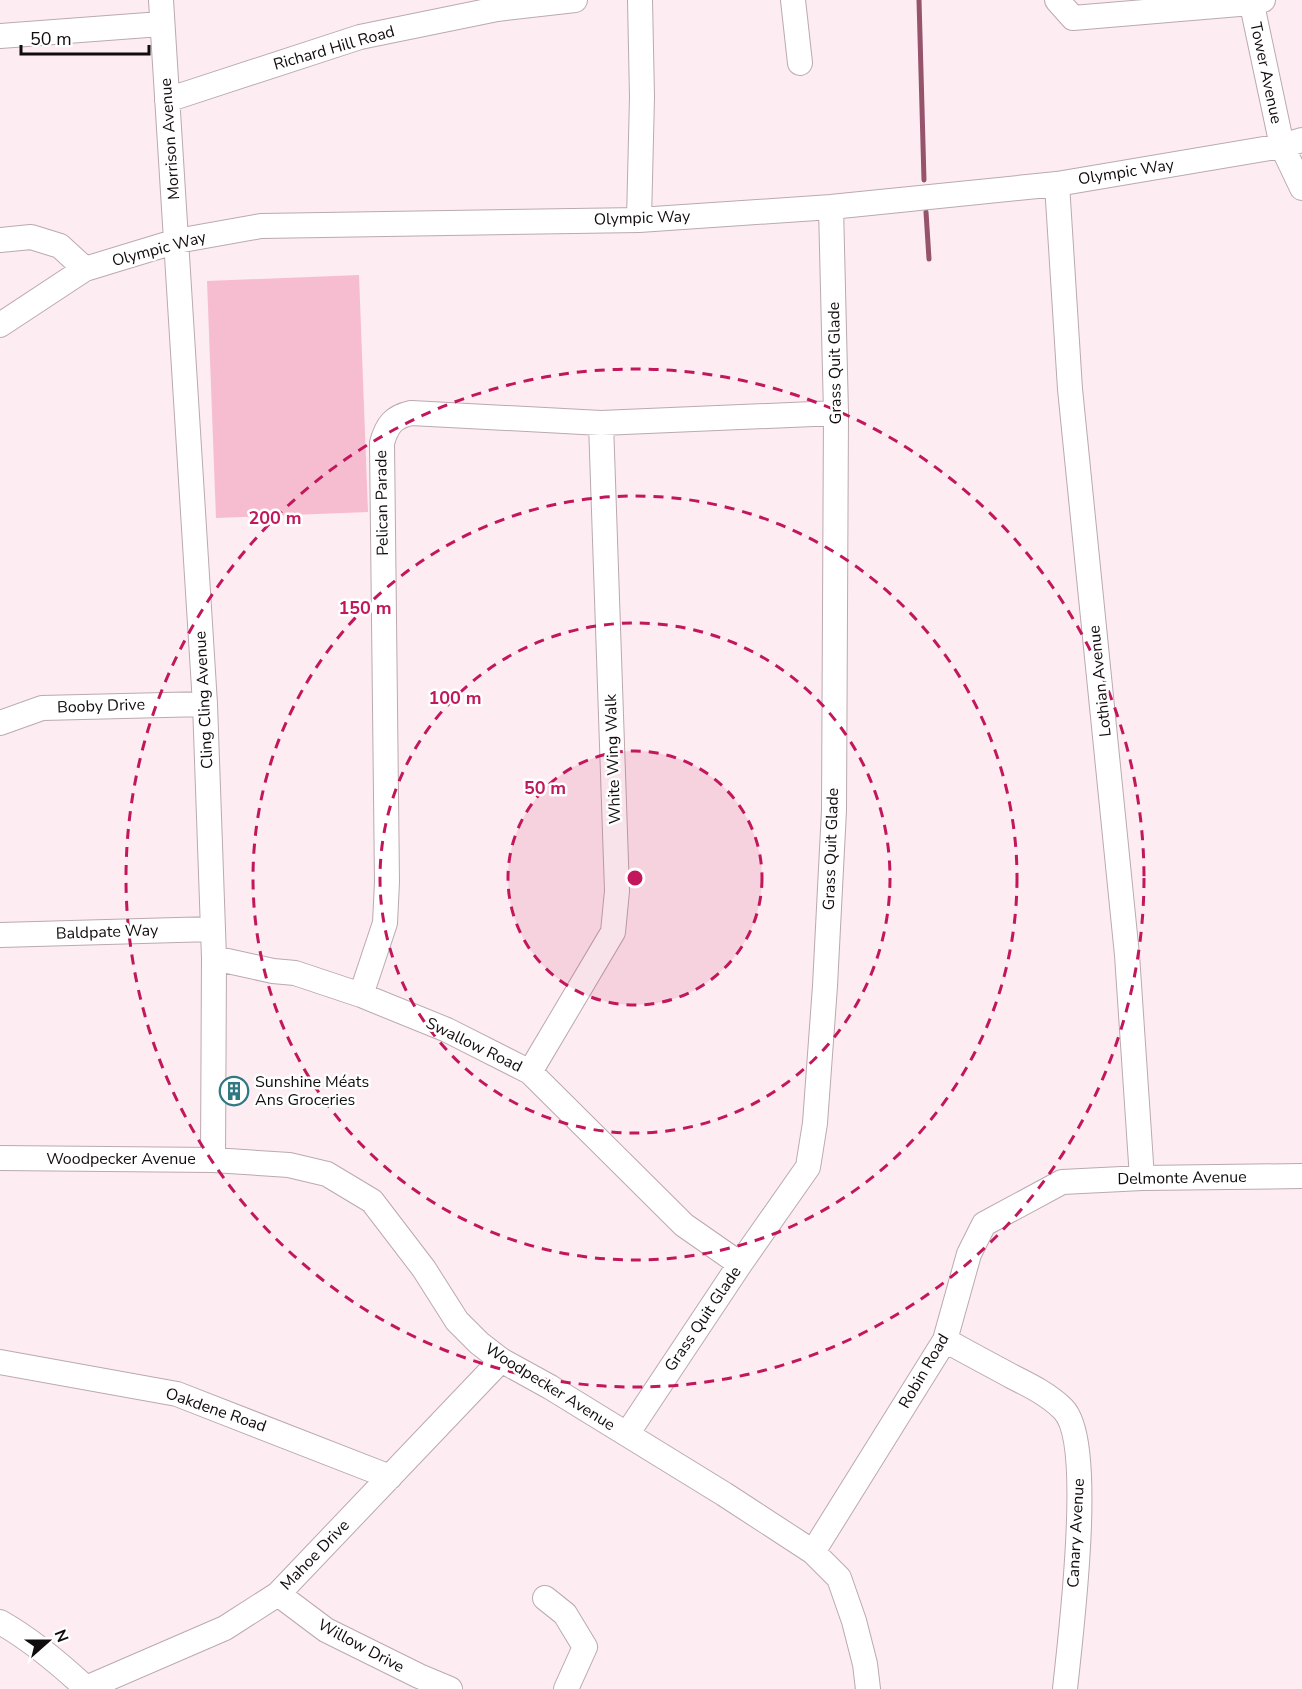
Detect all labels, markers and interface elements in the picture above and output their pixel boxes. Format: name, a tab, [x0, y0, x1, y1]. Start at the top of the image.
scale bar	[21, 18, 148, 56]
street label: Richard Hill Road	[271, 20, 397, 76]
street label: Tower Avenue	[1244, 20, 1288, 126]
text: 50 m	[30, 27, 72, 51]
street label: Morrison Avenue	[155, 77, 185, 201]
street label: Olympic Way	[1077, 153, 1176, 190]
street label: Olympic Way	[593, 205, 691, 231]
street label: Olympic Way	[109, 226, 209, 272]
street label: Grass Quit Glade	[823, 302, 847, 424]
street label: Pelican Parade	[370, 450, 394, 556]
text: 200 m	[248, 506, 302, 530]
text: 150 m	[338, 596, 392, 620]
street label: Lothian Avenue	[1083, 624, 1117, 738]
street label: Cling Cling Avenue	[189, 630, 219, 770]
text: 100 m	[428, 686, 482, 710]
street label: White Wing Walk	[600, 692, 626, 825]
street label: Booby Drive	[57, 693, 145, 719]
text: 50 m	[524, 776, 566, 800]
street label: Grass Quit Glade	[818, 787, 844, 911]
centre of rings	[625, 868, 645, 888]
street label: Baldpate Way	[55, 919, 159, 945]
street label: Swallow Road	[422, 1012, 526, 1078]
place label: Sunshine Méats Ans Groceries	[255, 1071, 369, 1111]
building icon: Sunshine Méats Ans Groceries	[218, 1075, 250, 1107]
street label: Woodpecker Avenue	[46, 1148, 196, 1170]
street label: Delmonte Avenue	[1117, 1166, 1247, 1190]
street label: Grass Quit Glade	[660, 1262, 746, 1376]
street label: Robin Road	[894, 1330, 954, 1412]
street label: Woodpecker Avenue	[481, 1338, 619, 1436]
street label: Oakdene Road	[163, 1382, 269, 1438]
street label: Canary Avenue	[1062, 1478, 1090, 1588]
street label: Mahoe Drive	[276, 1515, 354, 1595]
north arrow	[18, 1611, 78, 1671]
street label: Willow Drive	[314, 1614, 408, 1678]
text: N	[49, 1626, 73, 1646]

